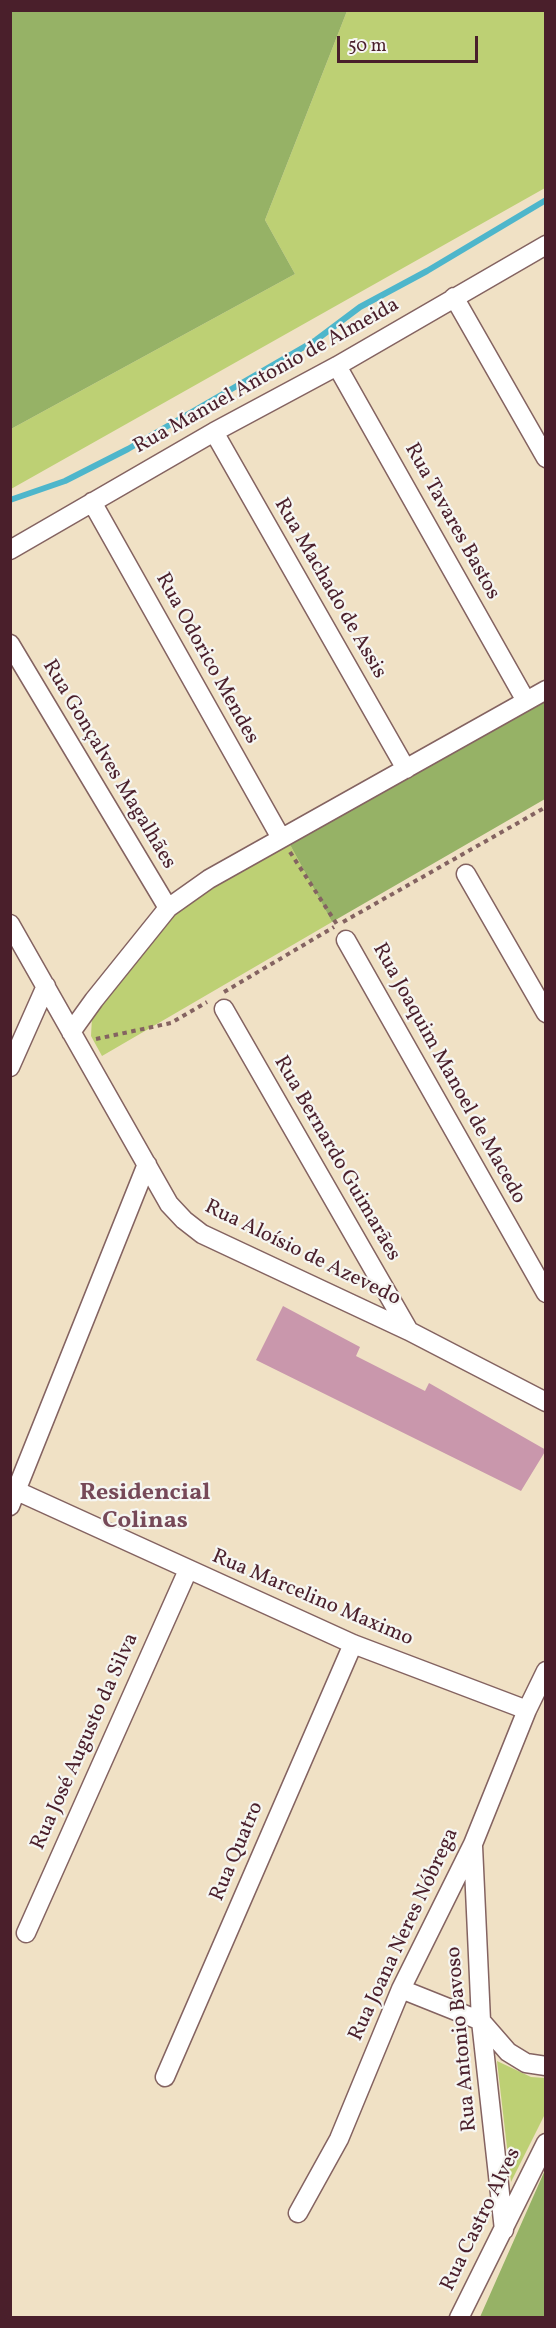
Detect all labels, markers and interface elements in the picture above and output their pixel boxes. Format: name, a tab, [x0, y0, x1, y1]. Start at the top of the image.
scale bar	[340, 24, 481, 62]
text: 50 m	[348, 34, 387, 59]
street label: Rua Manuel Antonio de Almeida	[130, 293, 404, 461]
street label: Rua Tavares Bastos	[398, 439, 504, 605]
street label: Rua Machado de Assis	[267, 494, 391, 684]
street label: Rua Odorico Mendes	[149, 569, 263, 749]
street label: Rua Gonçalves Magalhães	[36, 656, 180, 874]
street label: Rua Joaquim Manoel de Macedo	[366, 939, 530, 1209]
street label: Rua Bernardo Guimarães	[267, 1052, 405, 1266]
street label: Rua Aloísio de Azevedo	[200, 1196, 404, 1312]
district label: Residencial Colinas	[80, 1481, 210, 1537]
street label: Rua Marcelino Maximo	[208, 1545, 416, 1653]
street label: Rua José Augusto da Silva	[27, 1630, 145, 1854]
street label: Rua Quatro	[206, 1798, 270, 1906]
street label: Rua Joana Neres Nóbrega	[345, 1825, 465, 2045]
street label: Rua Antonio Bavoso	[442, 1945, 484, 2133]
street label: Rua Castro Alves	[436, 2144, 528, 2296]

